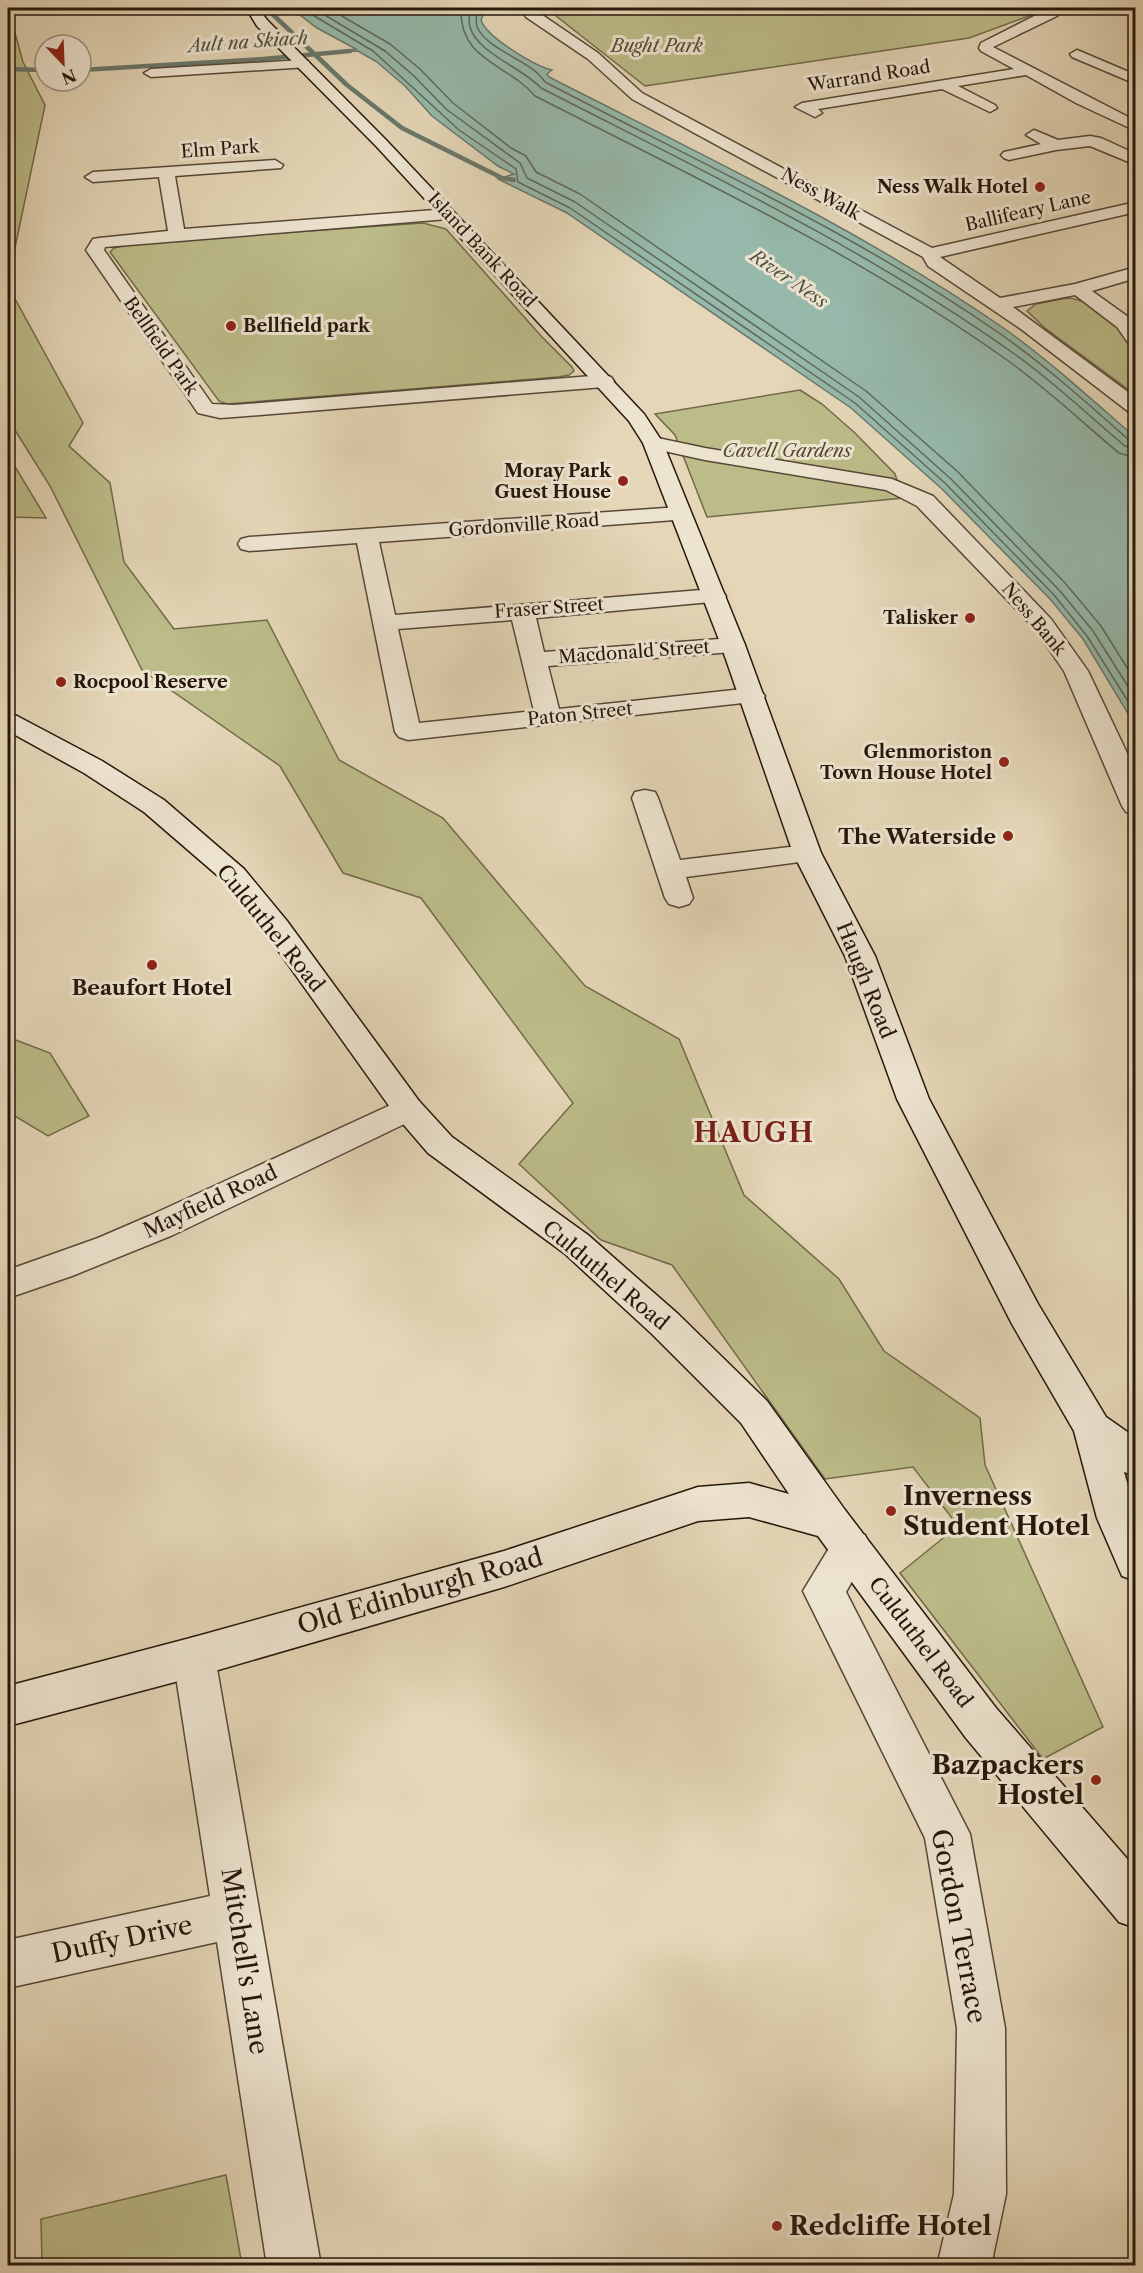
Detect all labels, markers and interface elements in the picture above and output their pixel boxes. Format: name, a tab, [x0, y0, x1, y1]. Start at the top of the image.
water label: Ault na Skiach	[184, 27, 309, 57]
north arrow	[33, 33, 93, 93]
park label: Bught Park	[609, 35, 704, 57]
street label: Warrand Road	[805, 55, 932, 97]
text: N	[58, 65, 79, 89]
street label: Elm Park	[180, 135, 261, 163]
street label: Ness Walk	[777, 163, 866, 226]
place label: Ness Walk Hotel	[877, 176, 1028, 198]
marker: Ness Walk Hotel	[1033, 180, 1047, 194]
street label: Ballifeary Lane	[963, 186, 1093, 236]
street label: Island Bank Road	[423, 188, 541, 312]
water label: River Ness	[744, 244, 832, 313]
street label: Bellfield Park	[119, 293, 204, 401]
place label: Bellfield park	[243, 315, 371, 337]
marker: Bellfield park	[224, 319, 238, 333]
park label: Cavell Gardens	[722, 440, 852, 462]
place label: Moray Park Guest House	[495, 460, 612, 503]
marker: Moray Park Guest House	[616, 474, 630, 488]
street label: Gordonville Road	[448, 509, 600, 541]
street label: Ness Bank	[997, 578, 1072, 661]
street label: Fraser Street	[494, 593, 605, 623]
place label: Talisker	[883, 607, 958, 629]
marker: Talisker	[963, 611, 977, 625]
street label: Macdonald Street	[557, 636, 711, 668]
place label: Rocpool Reserve	[73, 671, 228, 693]
marker: Rocpool Reserve	[54, 675, 68, 689]
street label: Paton Street	[526, 697, 634, 730]
place label: Glenmoriston Town House Hotel	[820, 741, 993, 784]
marker: Glenmoriston Town House Hotel	[997, 755, 1011, 769]
place label: The Waterside	[838, 824, 996, 849]
marker: The Waterside	[1001, 829, 1015, 843]
street label: Culduthel Road	[212, 859, 330, 997]
street label: Haugh Road	[831, 918, 901, 1042]
marker: Beaufort Hotel	[145, 958, 159, 972]
place label: Beaufort Hotel	[72, 975, 232, 1000]
district label: HAUGH	[693, 1116, 815, 1149]
street label: Mayfield Road	[139, 1159, 281, 1243]
street label: Culduthel Road	[538, 1215, 674, 1335]
place label: Inverness Student Hotel	[903, 1480, 1090, 1542]
marker: Inverness Student Hotel	[884, 1504, 898, 1518]
street label: Old Edinburgh Road	[294, 1541, 546, 1641]
street label: Culduthel Road	[864, 1572, 978, 1712]
place label: Bazpackers Hostel	[931, 1749, 1084, 1811]
marker: Bazpackers Hostel	[1089, 1773, 1103, 1787]
street label: Gordon Terrace	[924, 1826, 994, 2026]
street label: Mitchell's Lane	[214, 1865, 276, 2057]
street label: Duffy Drive	[49, 1908, 195, 1970]
place label: Redcliffe Hotel	[789, 2210, 992, 2242]
marker: Redcliffe Hotel	[770, 2219, 784, 2233]

